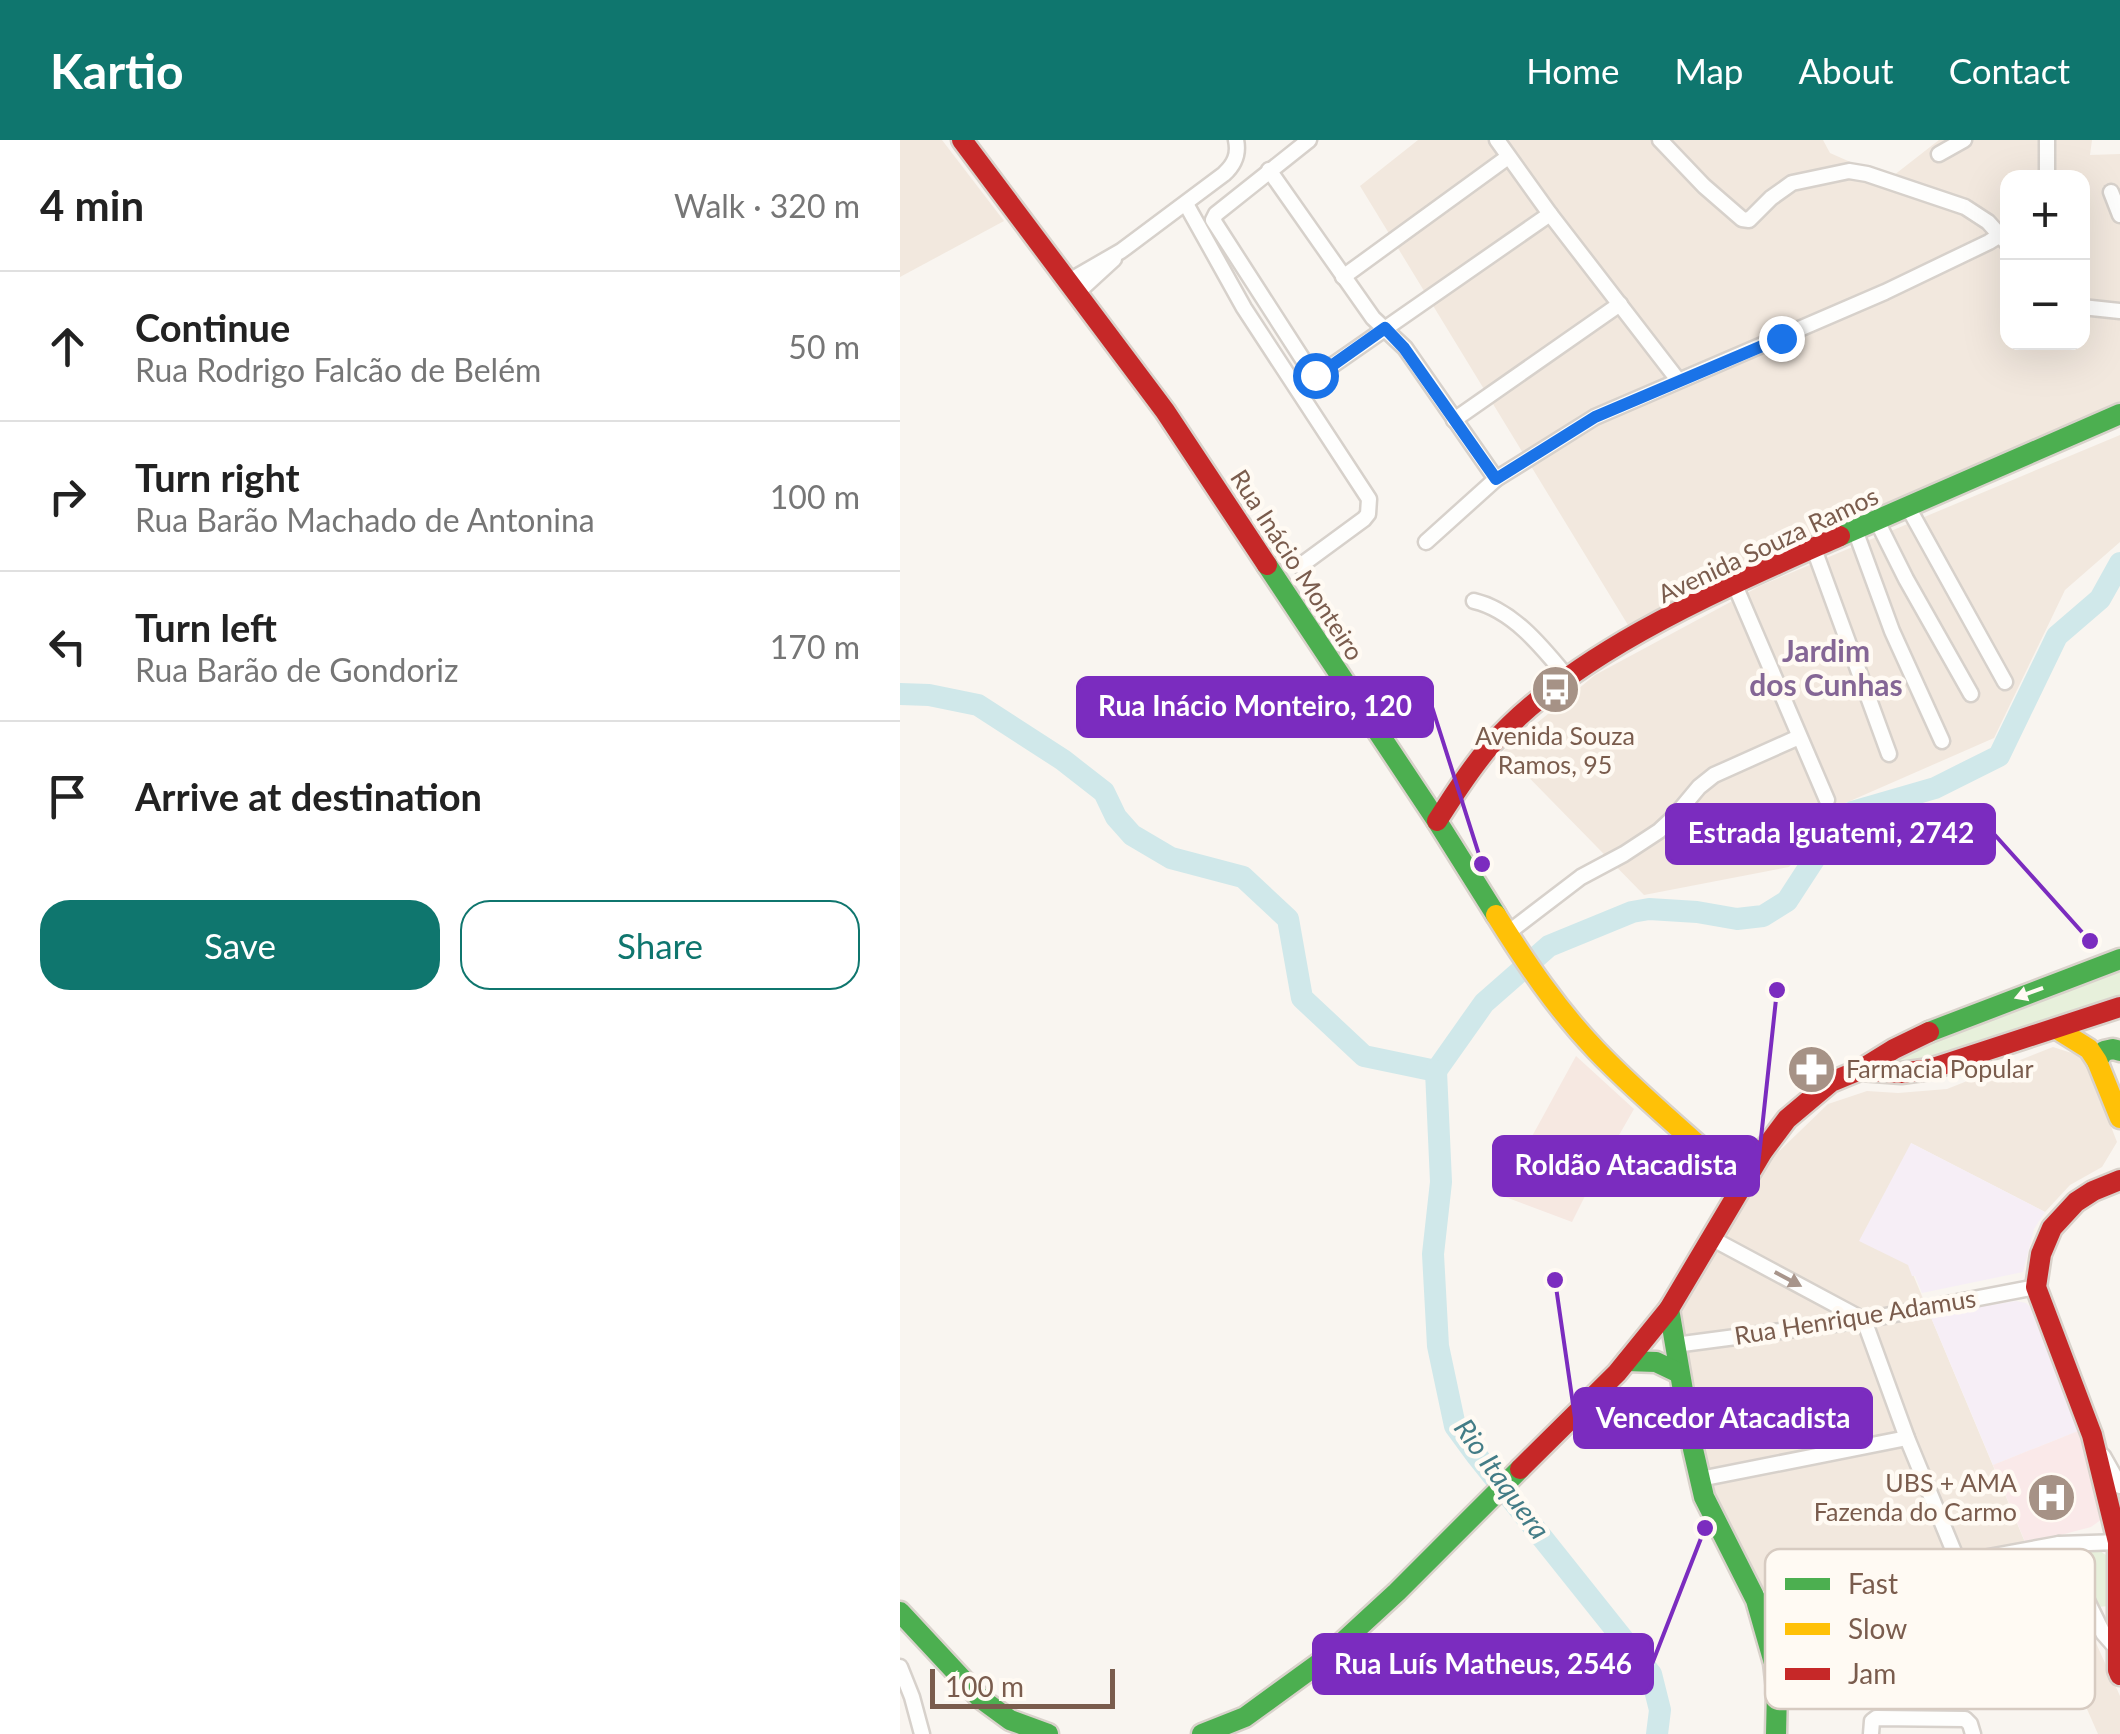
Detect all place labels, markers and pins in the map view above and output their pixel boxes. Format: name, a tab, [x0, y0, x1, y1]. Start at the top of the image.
bus stop icon: Avenida Souza Ramos, 95	[1529, 664, 1581, 716]
callout: Rua Inácio Monteiro, 120	[1078, 678, 1432, 736]
place label: Avenida Souza Ramos, 95	[1475, 720, 1635, 779]
callout: Estrada Iguatemi, 2742	[1667, 805, 1994, 863]
pharmacy icon: Farmacia Popular	[1785, 1043, 1837, 1095]
place label: Farmacia Popular	[1846, 1053, 2034, 1083]
callout: Roldão Atacadista	[1494, 1137, 1758, 1195]
callout: Vencedor Atacadista	[1575, 1389, 1871, 1447]
place label: UBS + AMA Fazenda do Carmo	[1814, 1467, 2017, 1526]
hospital icon: UBS + AMA Fazenda do Carmo	[2026, 1471, 2078, 1523]
callout: Rua Luís Matheus, 2546	[1314, 1635, 1652, 1693]

